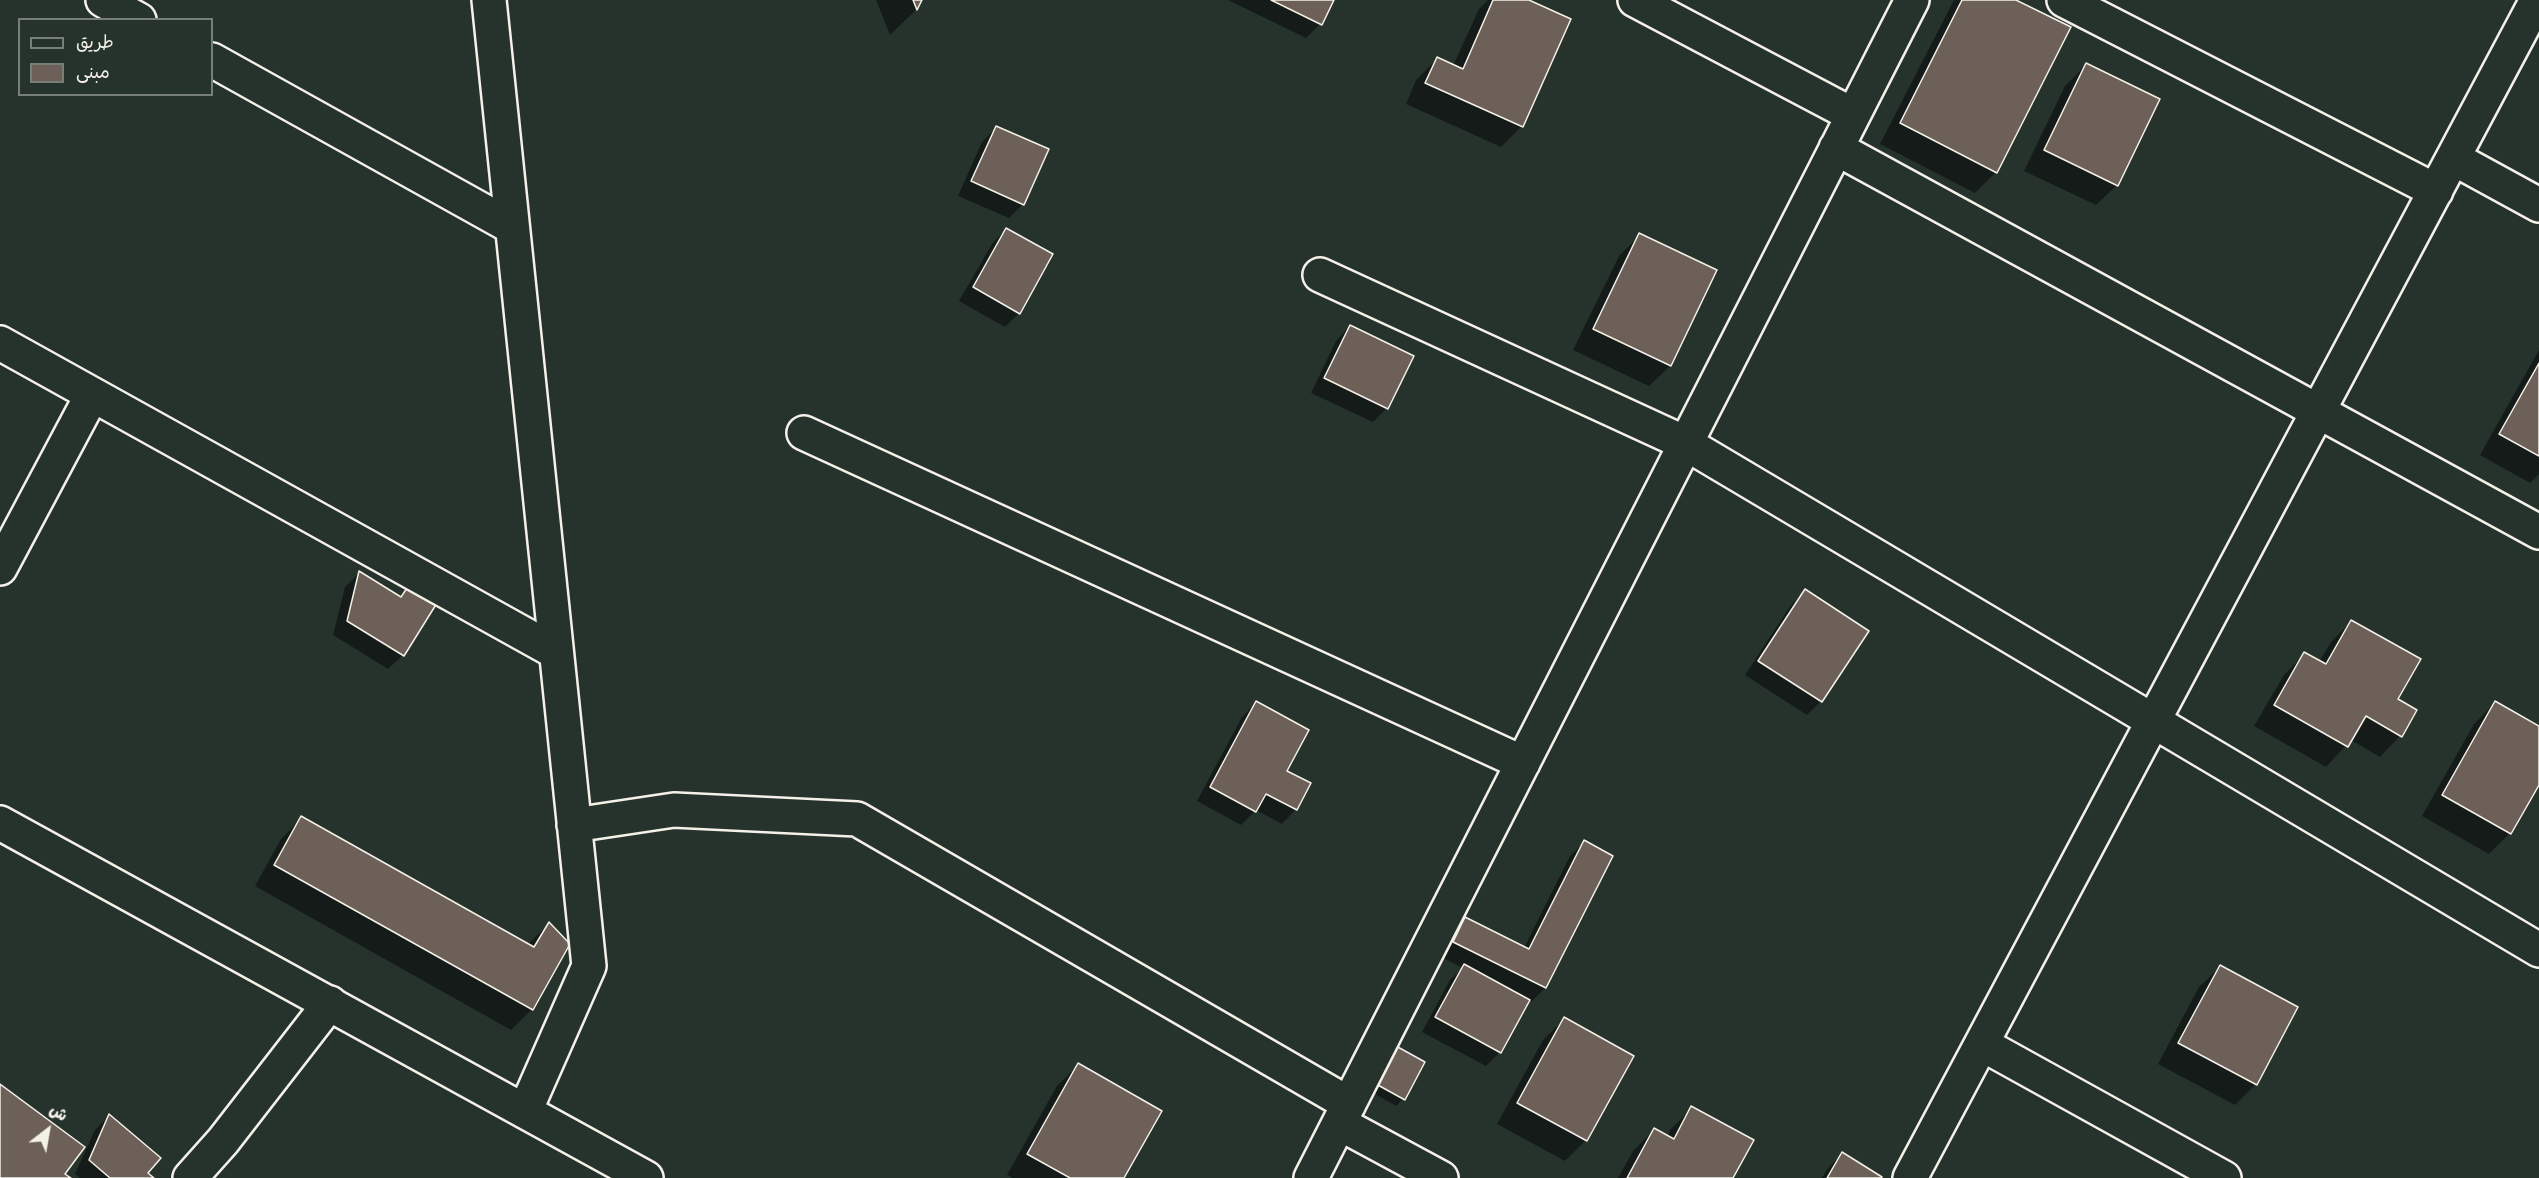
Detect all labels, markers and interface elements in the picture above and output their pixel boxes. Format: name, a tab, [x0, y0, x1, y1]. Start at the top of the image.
legend	[18, 18, 213, 96]
text: طريق	[76, 32, 114, 57]
text: مبنى	[76, 62, 110, 87]
north arrow	[18, 1100, 78, 1160]
text: ش	[44, 1100, 71, 1129]

